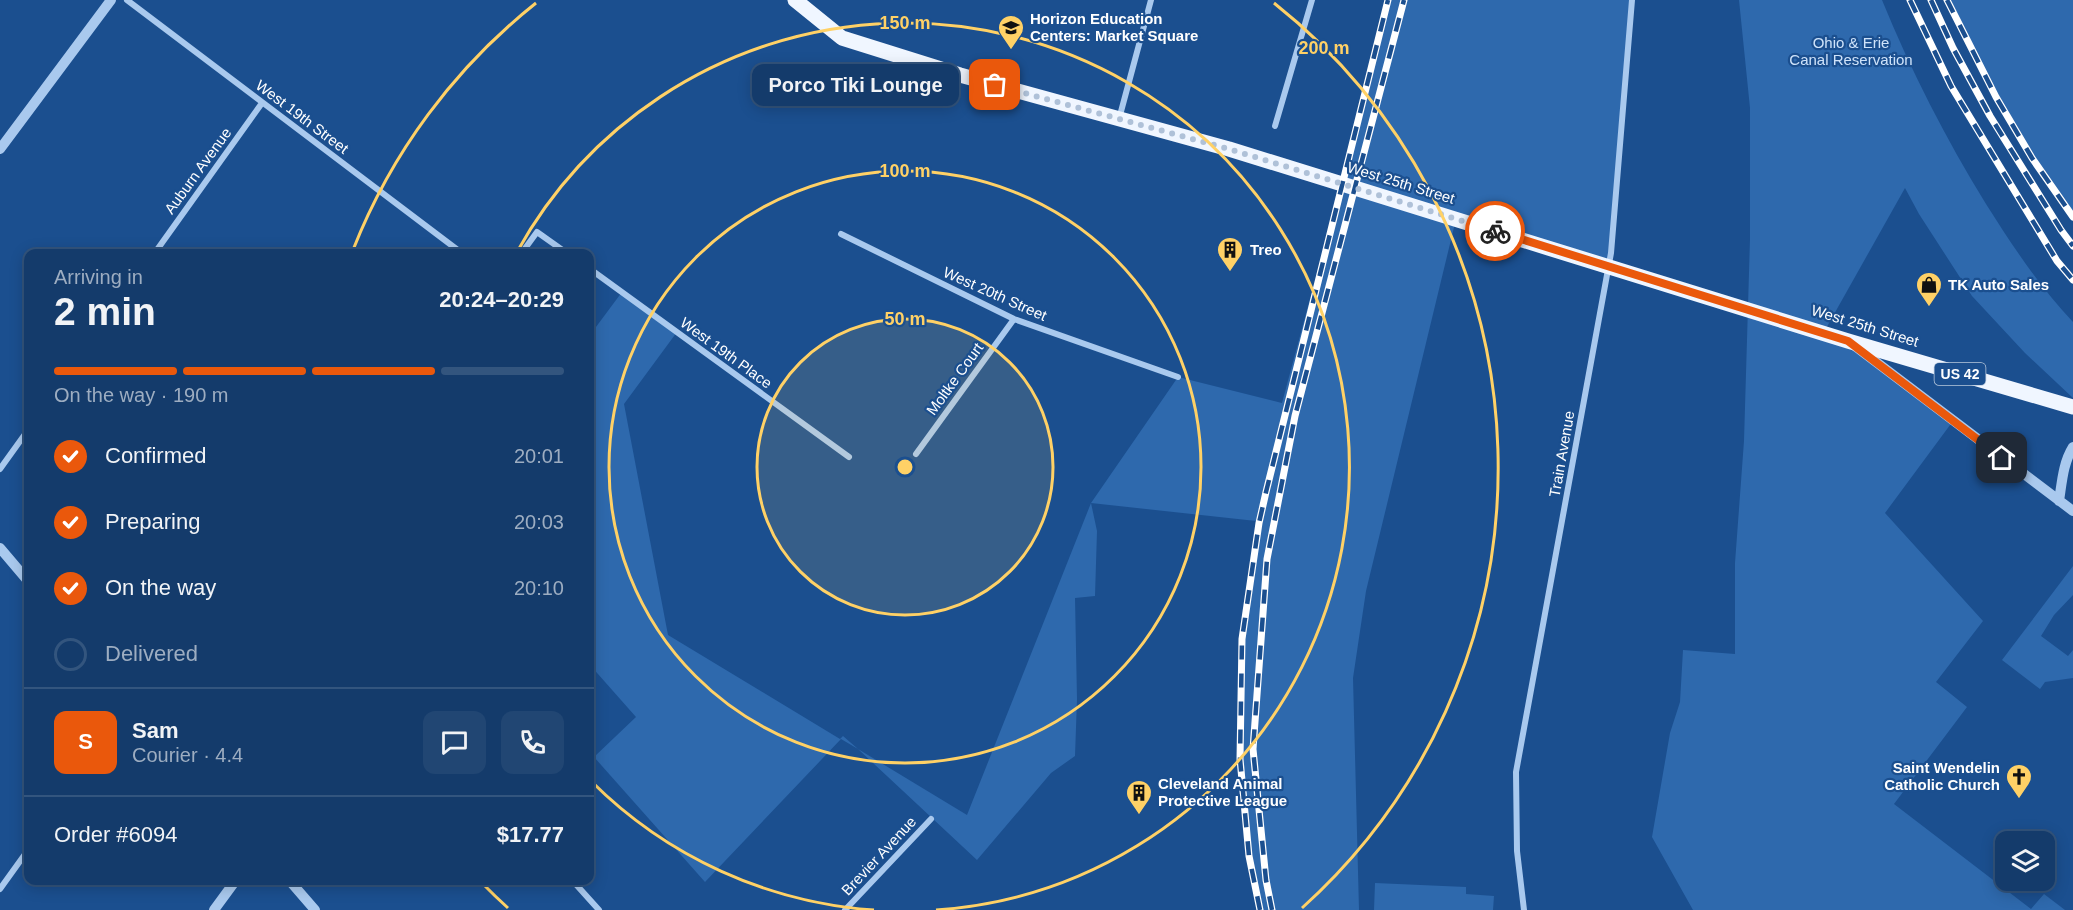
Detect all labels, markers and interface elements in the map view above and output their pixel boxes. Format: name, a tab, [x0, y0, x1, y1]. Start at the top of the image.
place label: Horizon Education Centers: Market Square	[1030, 10, 1198, 44]
text: 150 m	[879, 13, 931, 33]
school or university icon: Horizon Education Centers: Market Square	[996, 13, 1026, 51]
park label: Ohio & Erie Canal Reservation	[1789, 34, 1913, 68]
text: 200 m	[1298, 38, 1350, 58]
pin	[969, 59, 1020, 110]
callout: Porco Tiki Lounge	[752, 64, 959, 106]
icon: bag	[978, 68, 1011, 101]
text: Porco Tiki Lounge	[768, 74, 943, 96]
street label: West 19th Street	[253, 76, 353, 157]
street label: Auburn Avenue	[161, 124, 235, 217]
street label: West 25th Street	[1345, 158, 1458, 207]
text: 100 m	[879, 161, 931, 181]
courier	[1465, 201, 1525, 261]
icon: bike	[1479, 215, 1512, 248]
building icon: Treo	[1215, 235, 1245, 273]
place label: Treo	[1250, 241, 1282, 258]
street label: West 20th Street	[941, 263, 1050, 324]
text: Arriving in	[54, 266, 143, 288]
shop icon: TK Auto Sales	[1914, 270, 1944, 308]
place label: TK Auto Sales	[1948, 276, 2049, 293]
text: 20:24–20:29	[439, 287, 564, 312]
text: 2 min	[54, 290, 156, 333]
street label: West 25th Street	[1809, 301, 1922, 350]
text: 50 m	[884, 309, 926, 329]
street label: West 19th Place	[677, 314, 775, 391]
street label: Moltke Court	[923, 339, 987, 418]
road number: US 42	[1934, 363, 1986, 385]
text: On the way · 190 m	[54, 384, 229, 406]
street label: Train Avenue	[1546, 409, 1577, 499]
pin	[1976, 432, 2027, 483]
icon: check	[54, 440, 87, 473]
icon: home	[1985, 441, 2018, 474]
text: Confirmed	[105, 443, 206, 468]
text: 20:01	[514, 445, 564, 467]
centre of rings	[895, 457, 915, 477]
icon: check	[54, 506, 87, 539]
text: Preparing	[105, 509, 200, 534]
text: 20:03	[514, 511, 564, 533]
icon: check	[54, 572, 87, 605]
text: On the way	[105, 575, 216, 600]
text: 20:10	[514, 577, 564, 599]
text: Delivered	[105, 641, 198, 666]
button: chat	[423, 711, 486, 774]
button: phone	[501, 711, 564, 774]
text: Sam	[132, 718, 178, 743]
text: S	[78, 729, 93, 754]
text: Courier · 4.4	[132, 744, 243, 766]
place label: Saint Wendelin Catholic Church	[1884, 759, 2000, 793]
church icon: Saint Wendelin Catholic Church	[2004, 762, 2034, 800]
place label: Cleveland Animal Protective League	[1158, 775, 1287, 809]
building icon: Cleveland Animal Protective League	[1124, 778, 1154, 816]
street label: Brevier Avenue	[838, 813, 919, 899]
text: Order #6094	[54, 822, 178, 847]
text: $17.77	[497, 822, 564, 847]
map controls	[1995, 831, 2055, 891]
button: layers	[1995, 831, 2055, 891]

